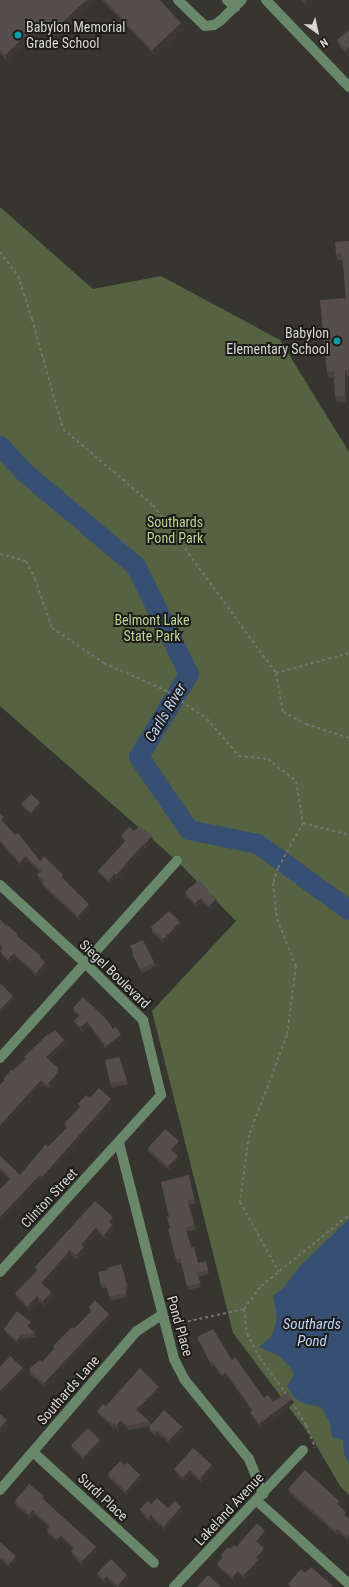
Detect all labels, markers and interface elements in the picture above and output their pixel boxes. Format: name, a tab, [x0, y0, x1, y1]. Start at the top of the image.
north arrow	[297, 12, 337, 52]
place label: Babylon Memorial Grade School	[26, 19, 125, 52]
marker: Babylon Memorial Grade School	[13, 30, 23, 40]
text: N	[317, 35, 330, 50]
place label: Babylon Elementary School	[226, 325, 329, 358]
marker: Babylon Elementary School	[332, 336, 342, 346]
park label: Southards Pond Park	[147, 514, 203, 546]
park label: Belmont Lake State Park	[114, 612, 190, 644]
water label: Carlls River	[142, 681, 190, 745]
street label: Siegel Boulevard	[76, 936, 154, 1012]
street label: Clinton Street	[17, 1165, 81, 1231]
street label: Pond Place	[163, 1294, 197, 1358]
water label: Southards Pond	[283, 1315, 341, 1350]
street label: Southards Lane	[33, 1352, 103, 1428]
street label: Lakeland Avenue	[191, 1469, 267, 1549]
street label: Surdi Place	[75, 1470, 131, 1524]

